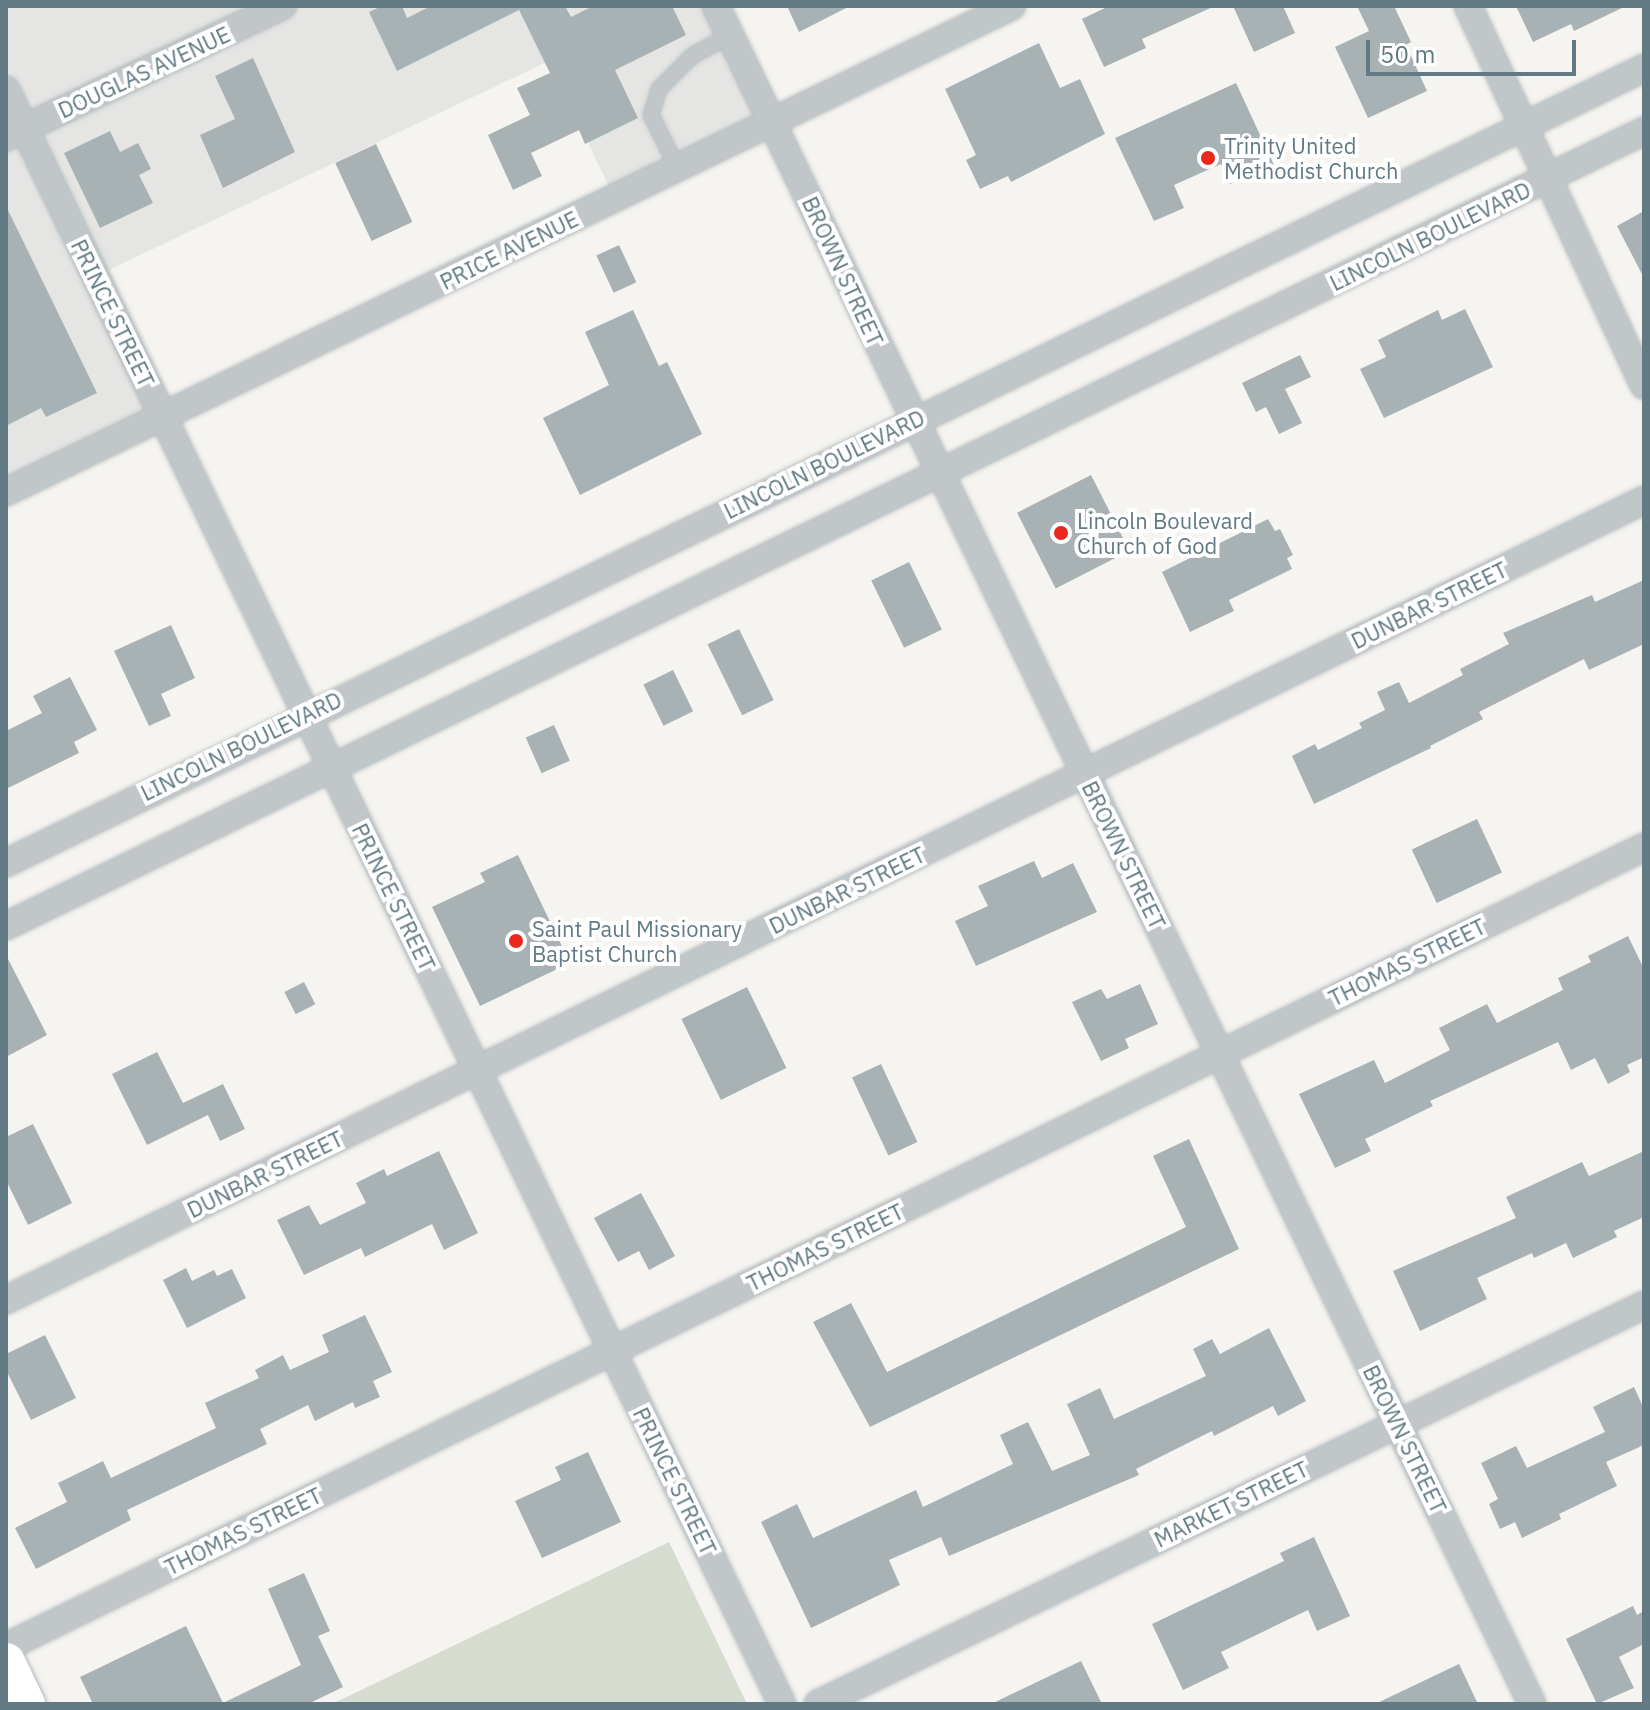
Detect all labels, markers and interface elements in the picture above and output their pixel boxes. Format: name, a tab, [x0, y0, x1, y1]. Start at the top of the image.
street label: DOUGLAS AVENUE	[54, 21, 234, 123]
scale bar	[1370, 24, 1580, 74]
text: 50 m	[1380, 38, 1435, 70]
place label: Trinity United Methodist Church	[1224, 132, 1398, 184]
marker: Trinity United Methodist Church	[1199, 149, 1217, 167]
street label: LINCOLN BOULEVARD	[1325, 176, 1535, 296]
street label: BROWN STREET	[797, 192, 889, 350]
street label: PRICE AVENUE	[436, 205, 582, 295]
street label: PRINCE STREET	[66, 235, 160, 391]
street label: LINCOLN BOULEVARD	[719, 404, 929, 524]
place label: Lincoln Boulevard Church of God	[1077, 507, 1253, 558]
marker: Lincoln Boulevard Church of God	[1052, 524, 1070, 542]
street label: DUNBAR STREET	[1347, 556, 1511, 654]
street label: LINCOLN BOULEVARD	[136, 686, 346, 806]
street label: BROWN STREET	[1077, 777, 1171, 933]
street label: PRINCE STREET	[347, 819, 441, 975]
street label: DUNBAR STREET	[765, 841, 929, 939]
street label: THOMAS STREET	[1324, 913, 1490, 1011]
place label: Saint Paul Missionary Baptist Church	[532, 915, 742, 966]
marker: Saint Paul Missionary Baptist Church	[507, 932, 525, 950]
street label: DUNBAR STREET	[183, 1125, 347, 1223]
street label: THOMAS STREET	[742, 1198, 908, 1296]
street label: BROWN STREET	[1358, 1361, 1452, 1517]
street label: PRINCE STREET	[628, 1403, 722, 1559]
street label: MARKET STREET	[1150, 1455, 1312, 1553]
street label: THOMAS STREET	[160, 1482, 326, 1580]

